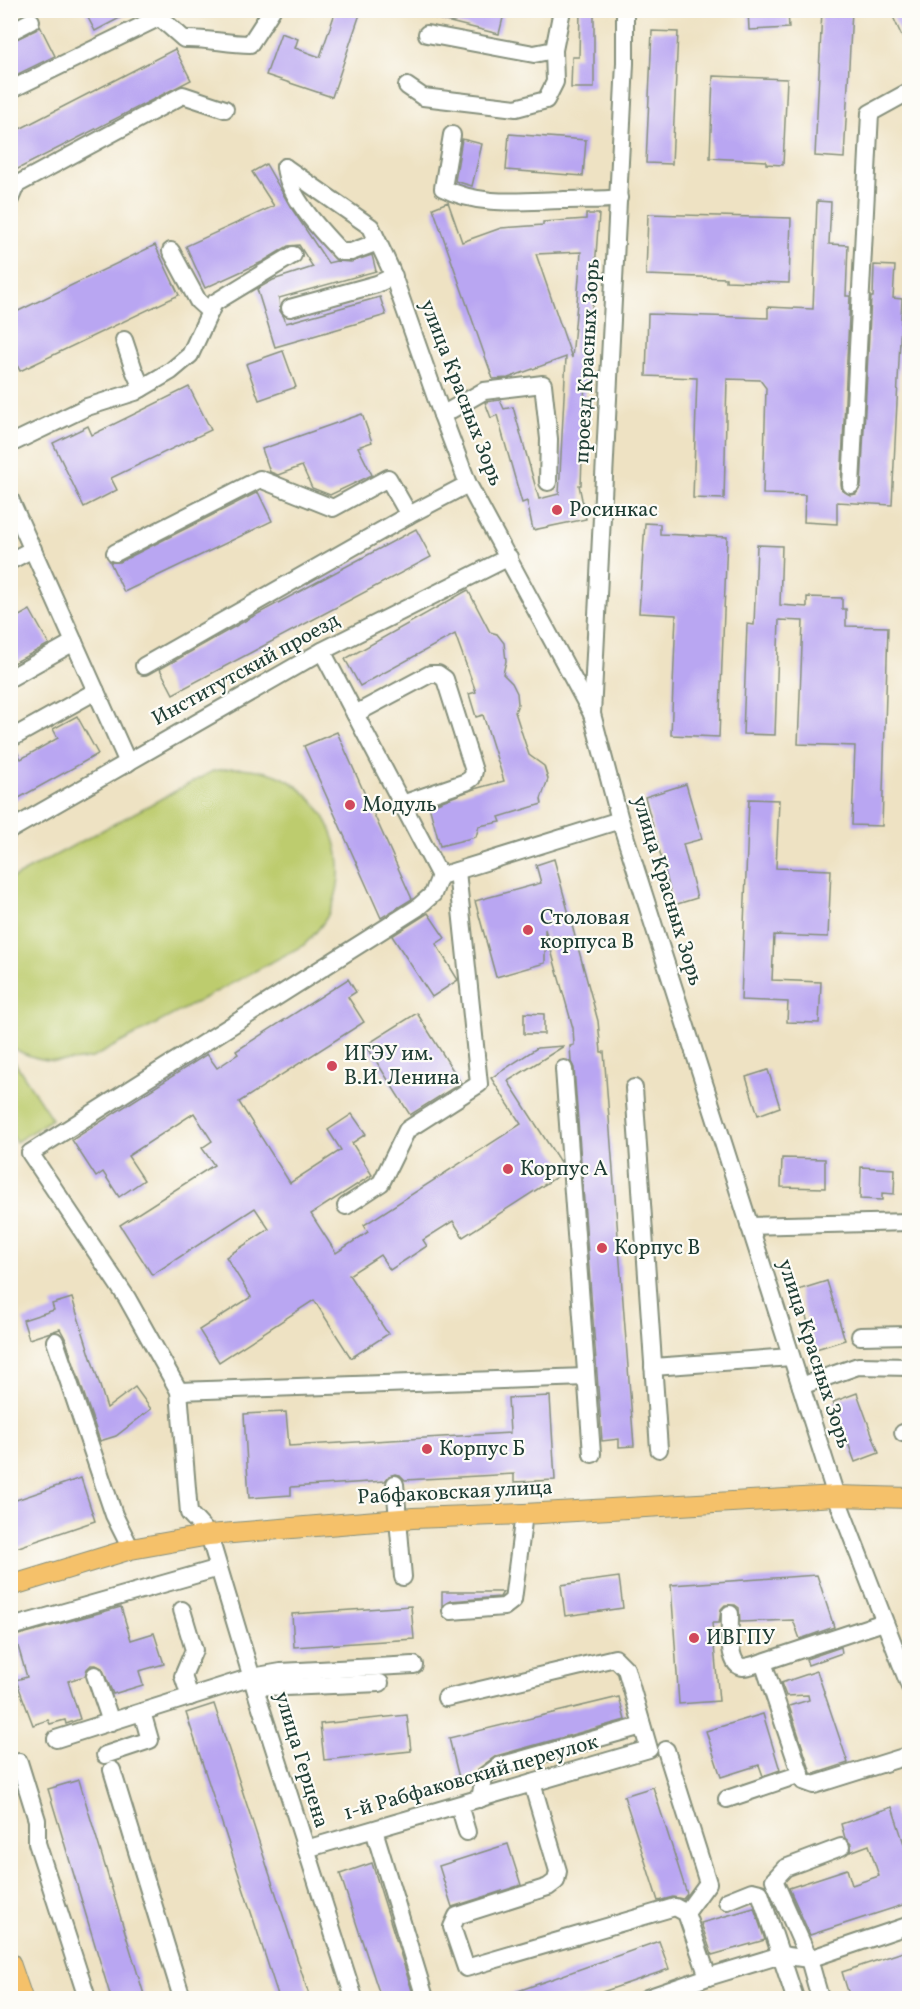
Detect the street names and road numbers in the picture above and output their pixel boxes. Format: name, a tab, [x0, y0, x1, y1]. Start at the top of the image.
street label: проезд Красных Зорь	[568, 258, 608, 464]
street label: улица Красных Зорь	[412, 296, 510, 490]
street label: Институтский проезд	[147, 606, 345, 734]
street label: улица Красных Зорь	[624, 792, 710, 990]
street label: улица Красных Зорь	[770, 1256, 858, 1452]
street label: Рабфаковская улица	[357, 1473, 553, 1513]
street label: улица Герцена	[266, 1688, 336, 1832]
street label: 1-й Рабфаковский переулок	[340, 1728, 602, 1828]

